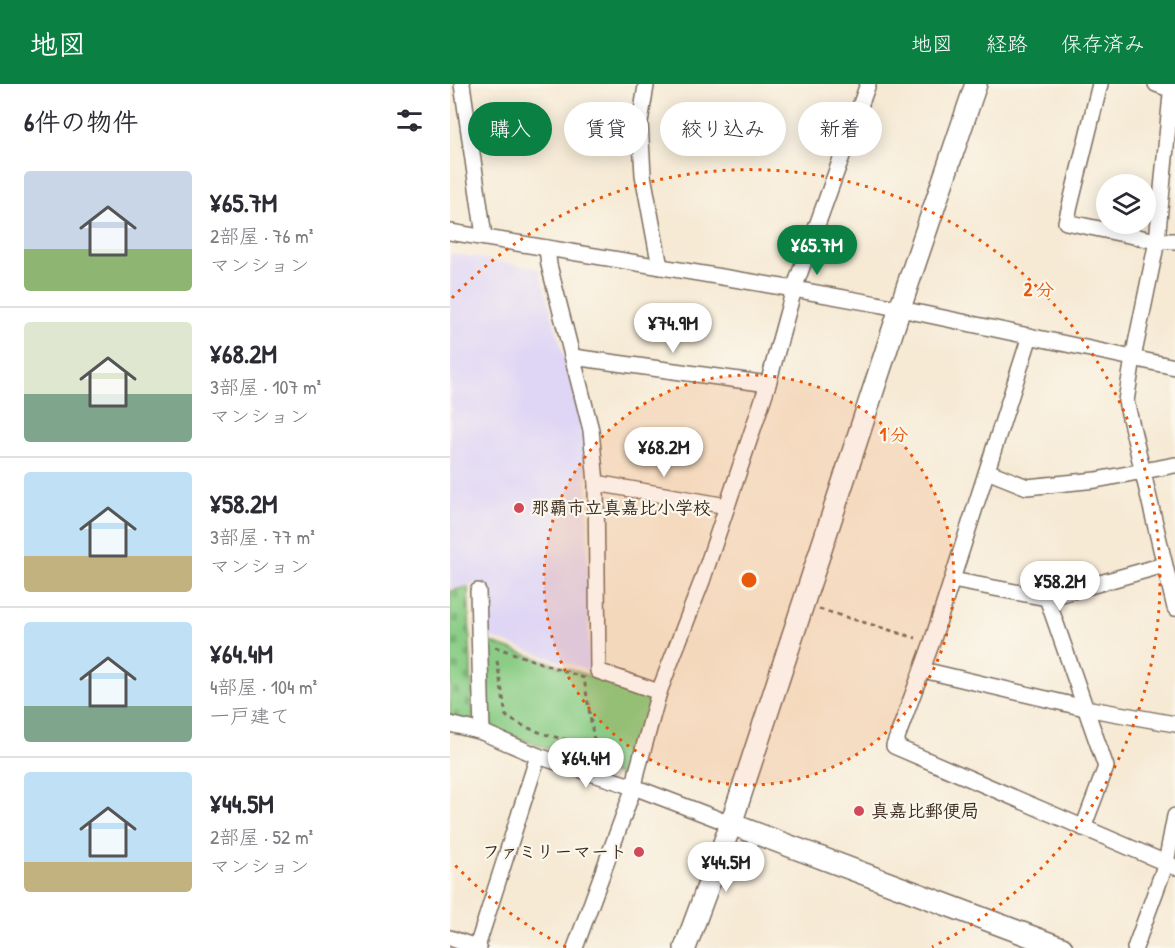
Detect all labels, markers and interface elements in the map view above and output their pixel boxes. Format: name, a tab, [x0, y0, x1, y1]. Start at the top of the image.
text: 地図	[30, 25, 86, 63]
text: 地図	[911, 29, 953, 58]
text: 経路	[986, 29, 1028, 58]
text: 保存済み	[1061, 29, 1145, 58]
chip: 購入	[468, 102, 552, 156]
chip: 賃貸	[564, 102, 648, 156]
chip: 絞り込み	[660, 102, 786, 156]
chip: 新着	[798, 102, 882, 156]
text: 6件の物件	[24, 104, 138, 139]
icon: filters	[393, 104, 426, 137]
map controls	[1096, 174, 1156, 234]
button: layers	[1096, 174, 1156, 234]
text: ¥65.7M	[210, 185, 277, 220]
icon: home	[72, 195, 144, 267]
text: 2部屋 · 76 m²	[210, 222, 313, 249]
pin: ¥65.7M	[768, 225, 866, 276]
text: ¥65.7M	[791, 231, 843, 258]
text: マンション	[210, 251, 309, 278]
text: 2 分	[1024, 277, 1054, 302]
pin: ¥74.9M	[624, 303, 722, 354]
text: ¥74.9M	[648, 309, 698, 336]
text: ¥68.2M	[210, 336, 277, 371]
icon: home	[72, 346, 144, 418]
text: 3部屋 · 107 m²	[210, 373, 321, 400]
text: マンション	[210, 402, 309, 429]
text: 1 分	[880, 422, 908, 447]
pin: ¥68.2M	[615, 427, 713, 478]
text: ¥68.2M	[638, 433, 690, 460]
text: ¥58.2M	[210, 486, 278, 521]
place label: 那覇市立真嘉比小学校	[531, 495, 711, 520]
icon: home	[72, 496, 144, 568]
marker: 那覇市立真嘉比小学校	[512, 501, 526, 515]
text: 3部屋 · 77 m²	[210, 523, 315, 550]
text: マンション	[210, 552, 309, 579]
pin: ¥58.2M	[1011, 561, 1109, 612]
text: ¥58.2M	[1034, 567, 1086, 594]
centre of rings	[739, 570, 759, 590]
text: ¥64.4M	[210, 636, 273, 671]
icon: home	[72, 646, 144, 718]
text: 4部屋 · 104 m²	[210, 673, 317, 700]
text: 一戸建て	[210, 702, 290, 729]
pin: ¥64.4M	[537, 738, 635, 789]
text: ¥64.4M	[562, 744, 610, 771]
text: ¥44.5M	[210, 786, 274, 821]
icon: home	[72, 796, 144, 868]
place label: 真嘉比郵便局	[871, 798, 979, 823]
marker: 真嘉比郵便局	[852, 804, 866, 818]
text: 2部屋 · 52 m²	[210, 823, 313, 850]
place label: ファミリーマート	[482, 839, 627, 864]
pin: ¥44.5M	[677, 842, 775, 893]
marker: ファミリーマート	[632, 845, 646, 859]
text: ¥44.5M	[702, 848, 750, 875]
text: マンション	[210, 852, 309, 879]

